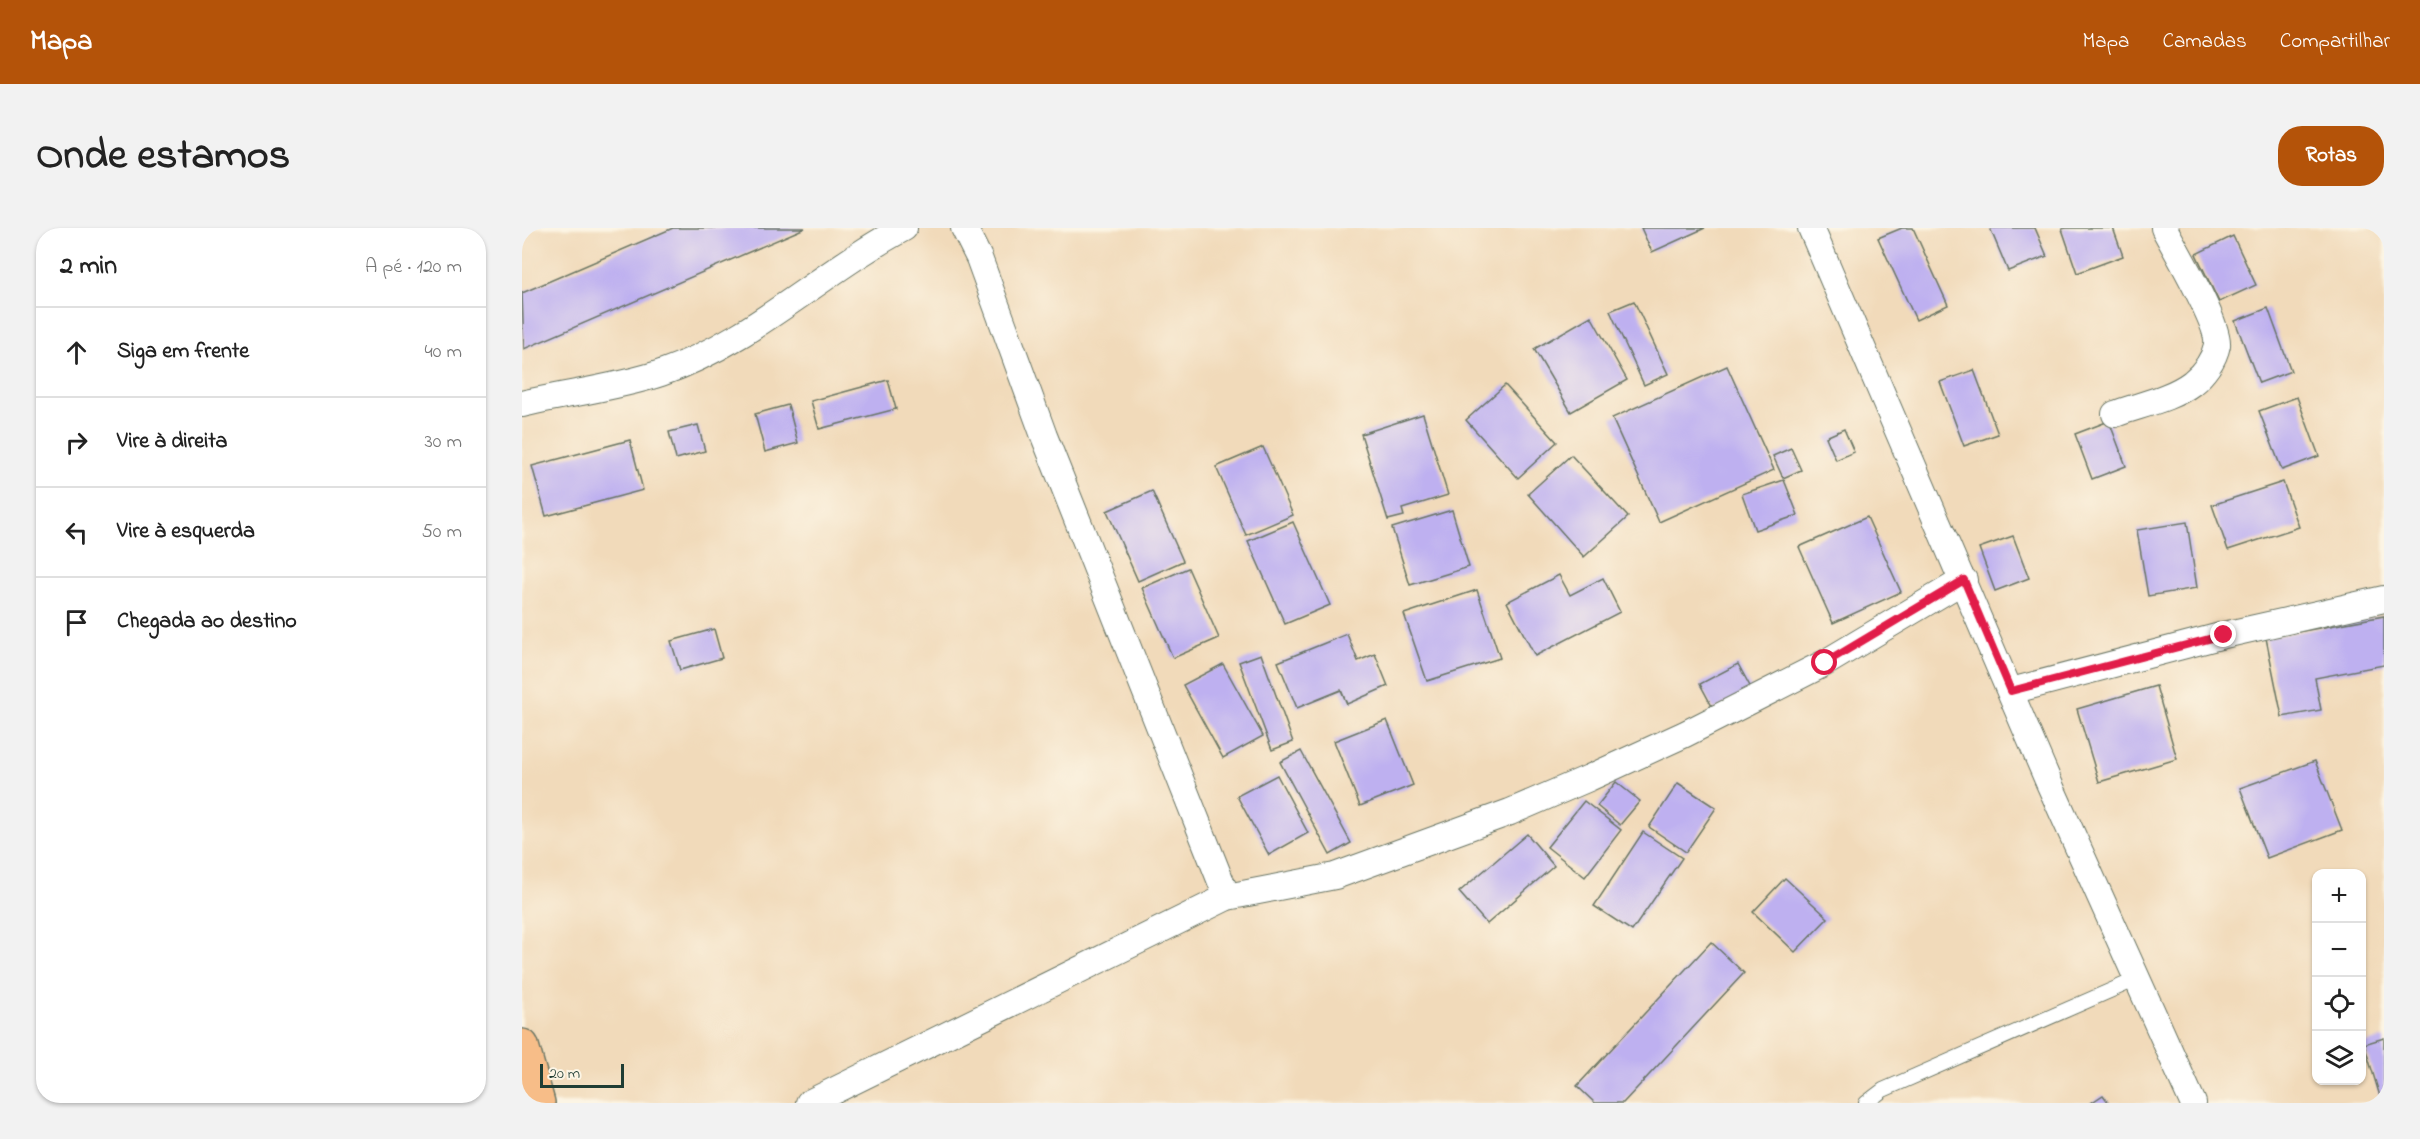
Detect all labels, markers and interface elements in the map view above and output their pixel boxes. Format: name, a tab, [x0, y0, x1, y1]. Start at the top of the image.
text: Mapa	[30, 22, 92, 63]
text: Mapa	[2083, 27, 2129, 57]
text: Camadas	[2162, 27, 2247, 57]
text: Compartilhar	[2280, 27, 2390, 57]
text: Onde estamos	[36, 126, 290, 187]
button: Rotas	[2278, 126, 2384, 186]
text: 2 min	[60, 248, 117, 286]
text: A pé · 120 m	[365, 253, 462, 282]
icon: ahead	[60, 336, 93, 369]
text: Siga em frente	[117, 336, 249, 368]
text: 40 m	[425, 338, 462, 367]
icon: right	[60, 426, 93, 459]
text: Vire à direita	[117, 426, 227, 458]
text: 30 m	[425, 428, 462, 457]
icon: left	[60, 516, 93, 549]
text: Vire à esquerda	[117, 516, 255, 548]
text: 50 m	[421, 518, 462, 547]
icon: arrive	[60, 606, 93, 639]
text: Chegada ao destino	[117, 606, 297, 638]
route end	[2210, 621, 2236, 647]
route start	[1811, 649, 1837, 675]
map controls	[2312, 869, 2366, 1085]
button: +	[2312, 869, 2366, 923]
button: −	[2312, 923, 2366, 977]
button: locate	[2312, 977, 2366, 1031]
button: layers	[2312, 1031, 2366, 1085]
scale bar	[540, 1061, 624, 1088]
text: 20 m	[549, 1062, 580, 1086]

